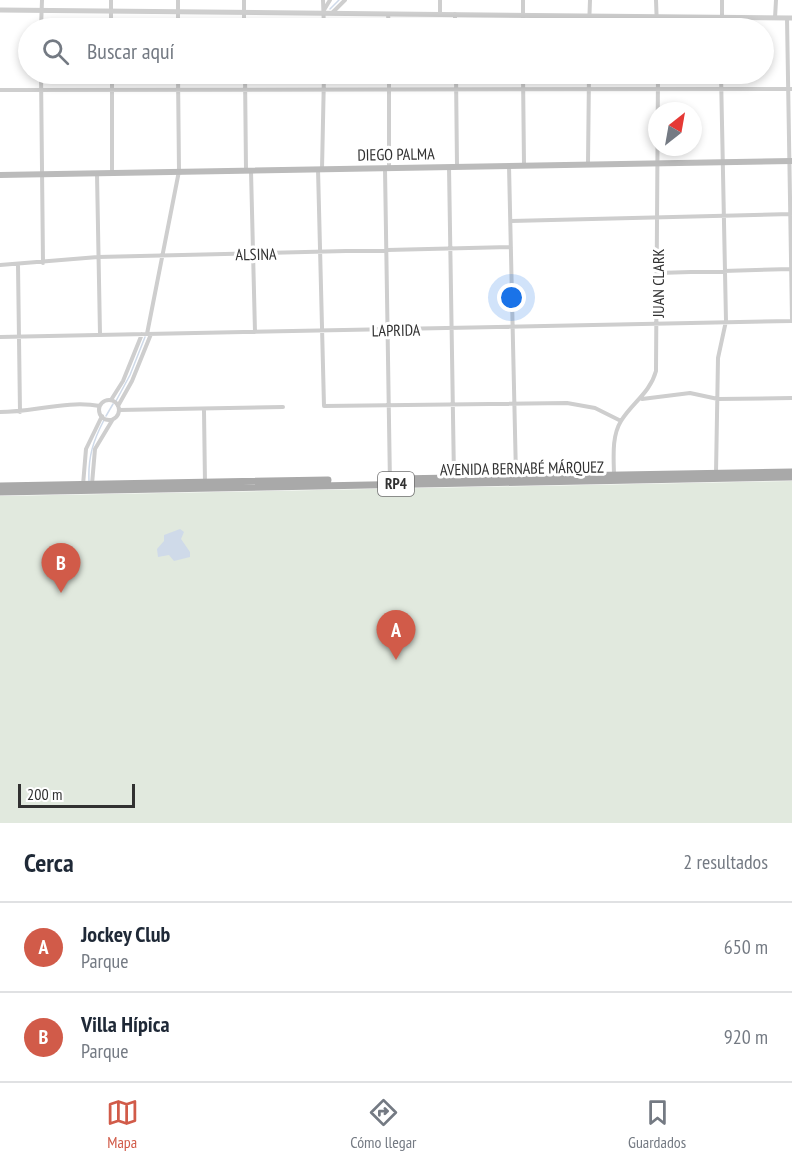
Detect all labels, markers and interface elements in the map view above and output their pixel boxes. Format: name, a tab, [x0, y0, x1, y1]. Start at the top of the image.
search box	[18, 18, 774, 84]
icon: search	[39, 35, 72, 68]
text: Buscar aquí	[87, 37, 174, 65]
north arrow	[648, 102, 702, 156]
street label: DIEGO PALMA	[357, 143, 435, 165]
street label: ALSINA	[235, 244, 277, 264]
street label: JUAN CLARK	[648, 248, 668, 318]
your location	[497, 283, 526, 312]
street label: LAPRIDA	[372, 320, 421, 340]
street label: AVENIDA BERNABÉ MÁRQUEZ	[440, 457, 604, 479]
road number: RP4	[378, 472, 414, 496]
pin: B	[42, 544, 80, 593]
pin: A	[376, 610, 416, 660]
scale bar	[18, 781, 135, 808]
text: 200 m	[27, 784, 62, 804]
text: Cerca	[24, 846, 74, 879]
text: 2 resultados	[683, 849, 768, 875]
text: Jockey Club	[81, 920, 170, 948]
text: A	[38, 934, 49, 960]
text: 650 m	[724, 934, 768, 960]
text: Parque	[81, 948, 129, 974]
text: Villa Hípica	[81, 1010, 170, 1038]
text: B	[39, 1024, 48, 1050]
text: 920 m	[724, 1024, 768, 1050]
text: Parque	[81, 1038, 129, 1064]
tab: Mapa	[106, 1096, 139, 1152]
tab: Cómo llegar	[350, 1096, 416, 1152]
tab: Guardados	[628, 1096, 686, 1152]

